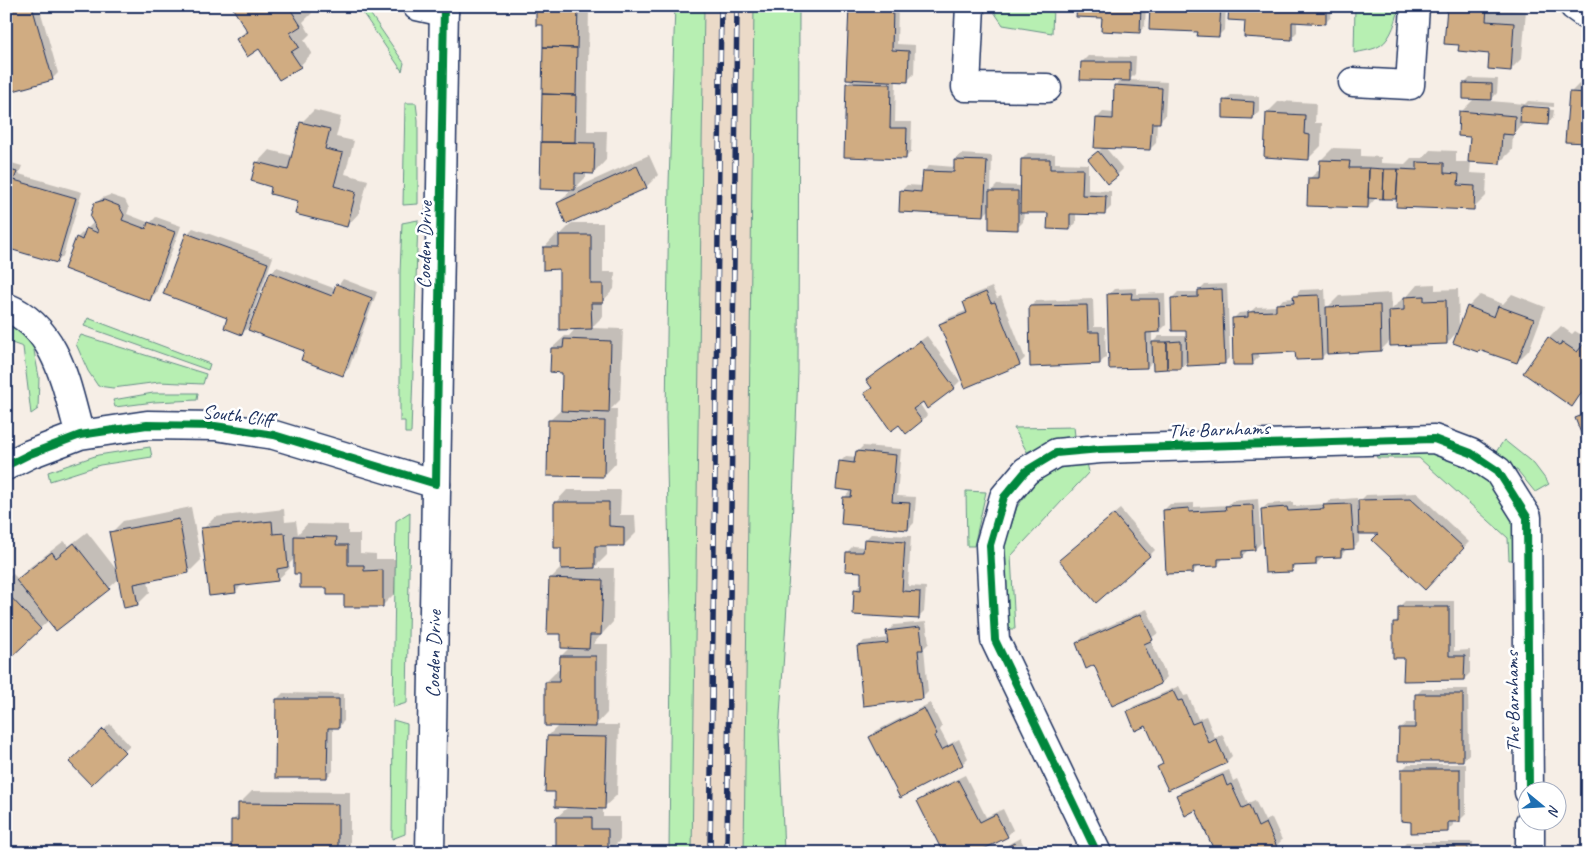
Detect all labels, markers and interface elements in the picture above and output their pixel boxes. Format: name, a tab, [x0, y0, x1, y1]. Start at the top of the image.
street label: Cooden Drive	[411, 200, 438, 289]
street label: South Cliff	[201, 399, 279, 433]
street label: The Barnhams	[1168, 415, 1272, 444]
street label: Cooden Drive	[420, 609, 447, 698]
street label: The Barnhams	[1499, 649, 1526, 753]
north arrow	[1516, 782, 1566, 832]
text: N	[1544, 803, 1563, 819]

